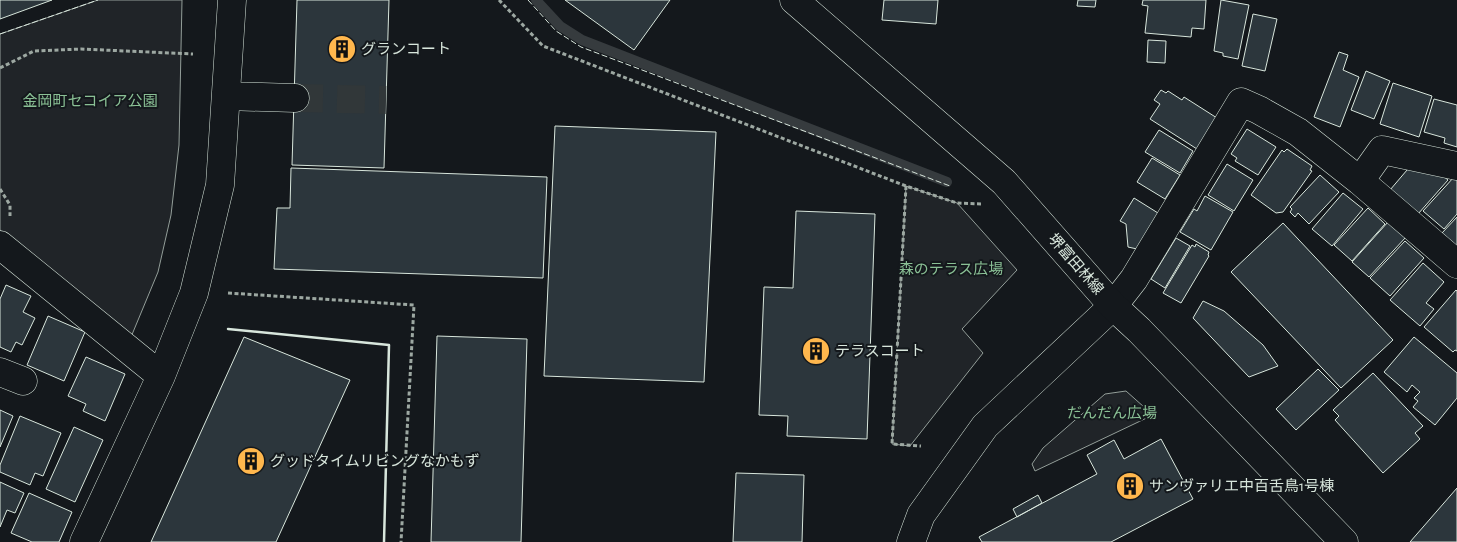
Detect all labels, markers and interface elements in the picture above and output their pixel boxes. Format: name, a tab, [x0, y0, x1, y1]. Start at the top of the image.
building icon: グランコート	[327, 34, 357, 64]
place label: グランコート	[361, 41, 451, 57]
park label: 金岡町セコイア公園	[22, 93, 158, 109]
street label: 堺富田林線	[1045, 230, 1107, 298]
park label: 森のテラス広場	[899, 261, 1003, 277]
building icon: テラスコート	[801, 336, 831, 366]
place label: テラスコート	[835, 344, 925, 359]
park label: だんだん広場	[1067, 405, 1157, 421]
building icon: グッドタイムリビングなかもず	[236, 446, 266, 476]
place label: グッドタイムリビングなかもず	[270, 453, 480, 469]
building icon: サンヴァリエ中百舌鳥1号棟	[1115, 471, 1145, 501]
place label: サンヴァリエ中百舌鳥1号棟	[1149, 477, 1334, 494]

